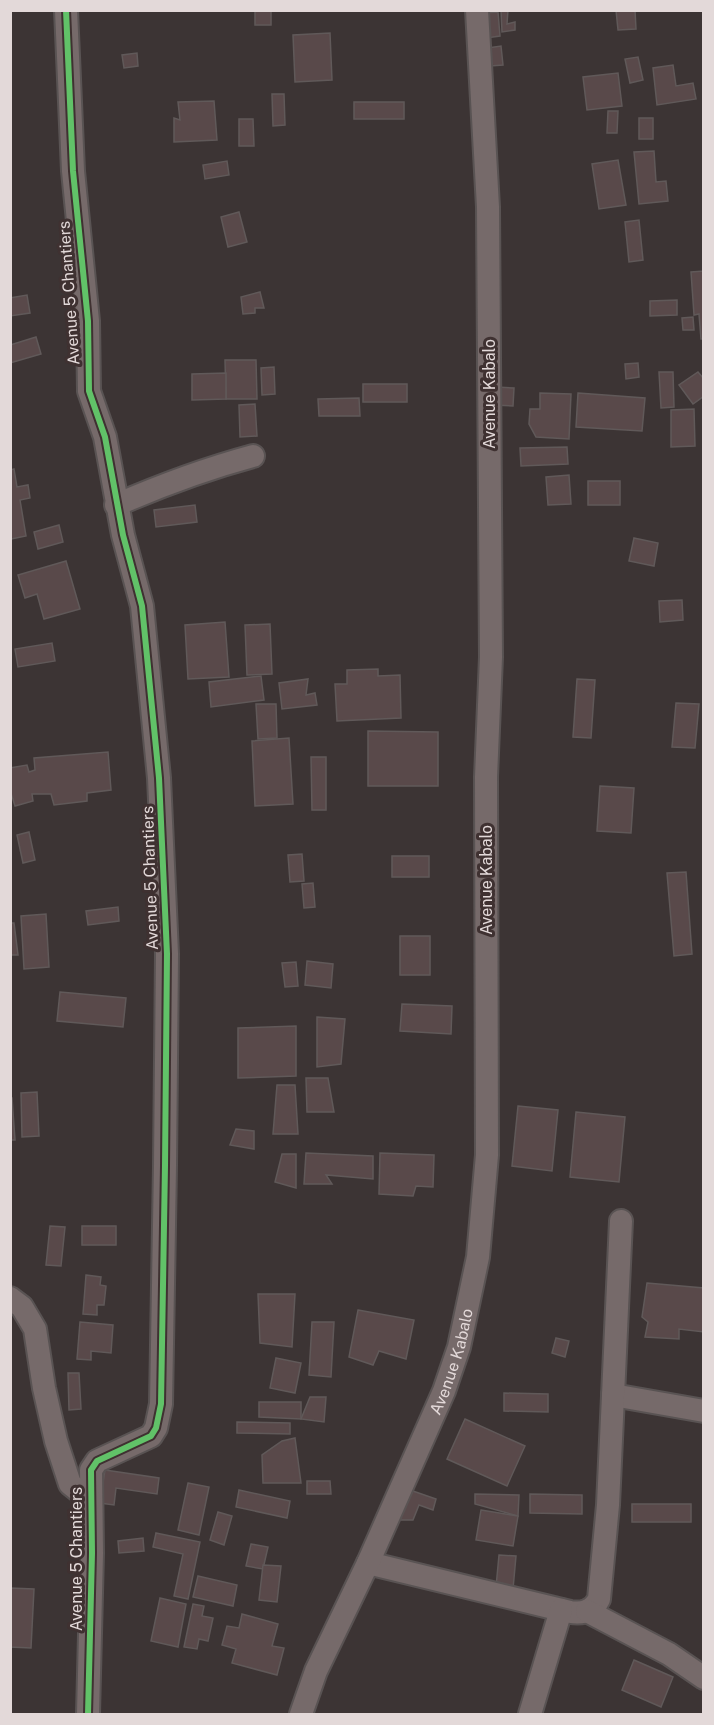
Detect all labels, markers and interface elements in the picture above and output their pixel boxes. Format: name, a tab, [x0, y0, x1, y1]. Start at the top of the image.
street label: Avenue 5 Chantiers	[54, 220, 84, 366]
street label: Avenue Kabalo	[480, 339, 499, 449]
street label: Avenue 5 Chantiers	[138, 806, 162, 950]
street label: Avenue Kabalo	[477, 825, 496, 935]
street label: Avenue Kabalo	[425, 1307, 476, 1417]
street label: Avenue 5 Chantiers	[67, 1487, 86, 1631]

